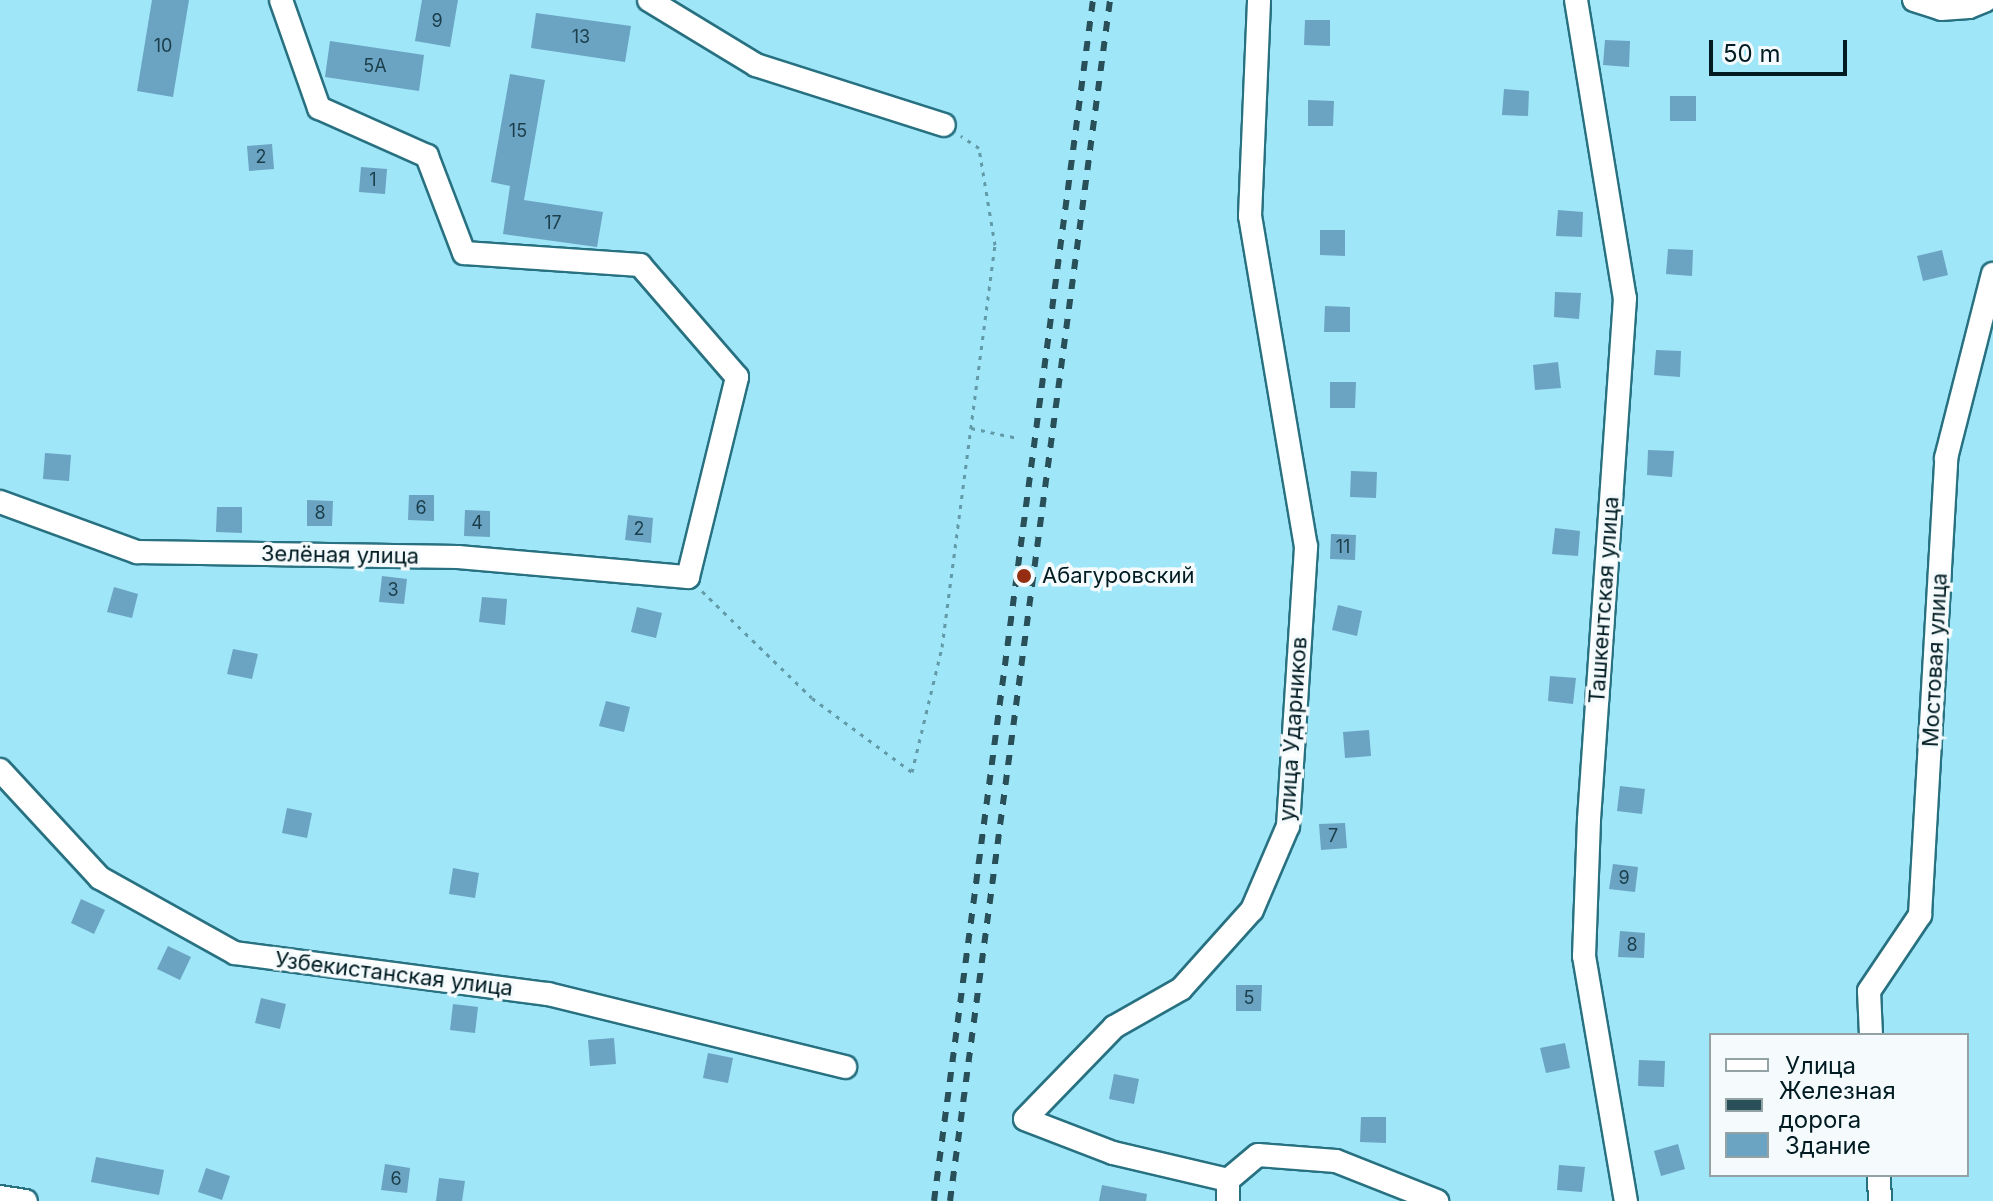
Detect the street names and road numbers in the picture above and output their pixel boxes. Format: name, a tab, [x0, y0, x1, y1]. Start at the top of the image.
street label: Ташкентская улица	[1584, 495, 1624, 705]
street label: Зелёная улица	[261, 540, 419, 570]
street label: Мостовая улица	[1917, 572, 1953, 748]
street label: улица Ударников	[1273, 636, 1313, 822]
street label: Узбекистанская улица	[273, 946, 515, 1002]

